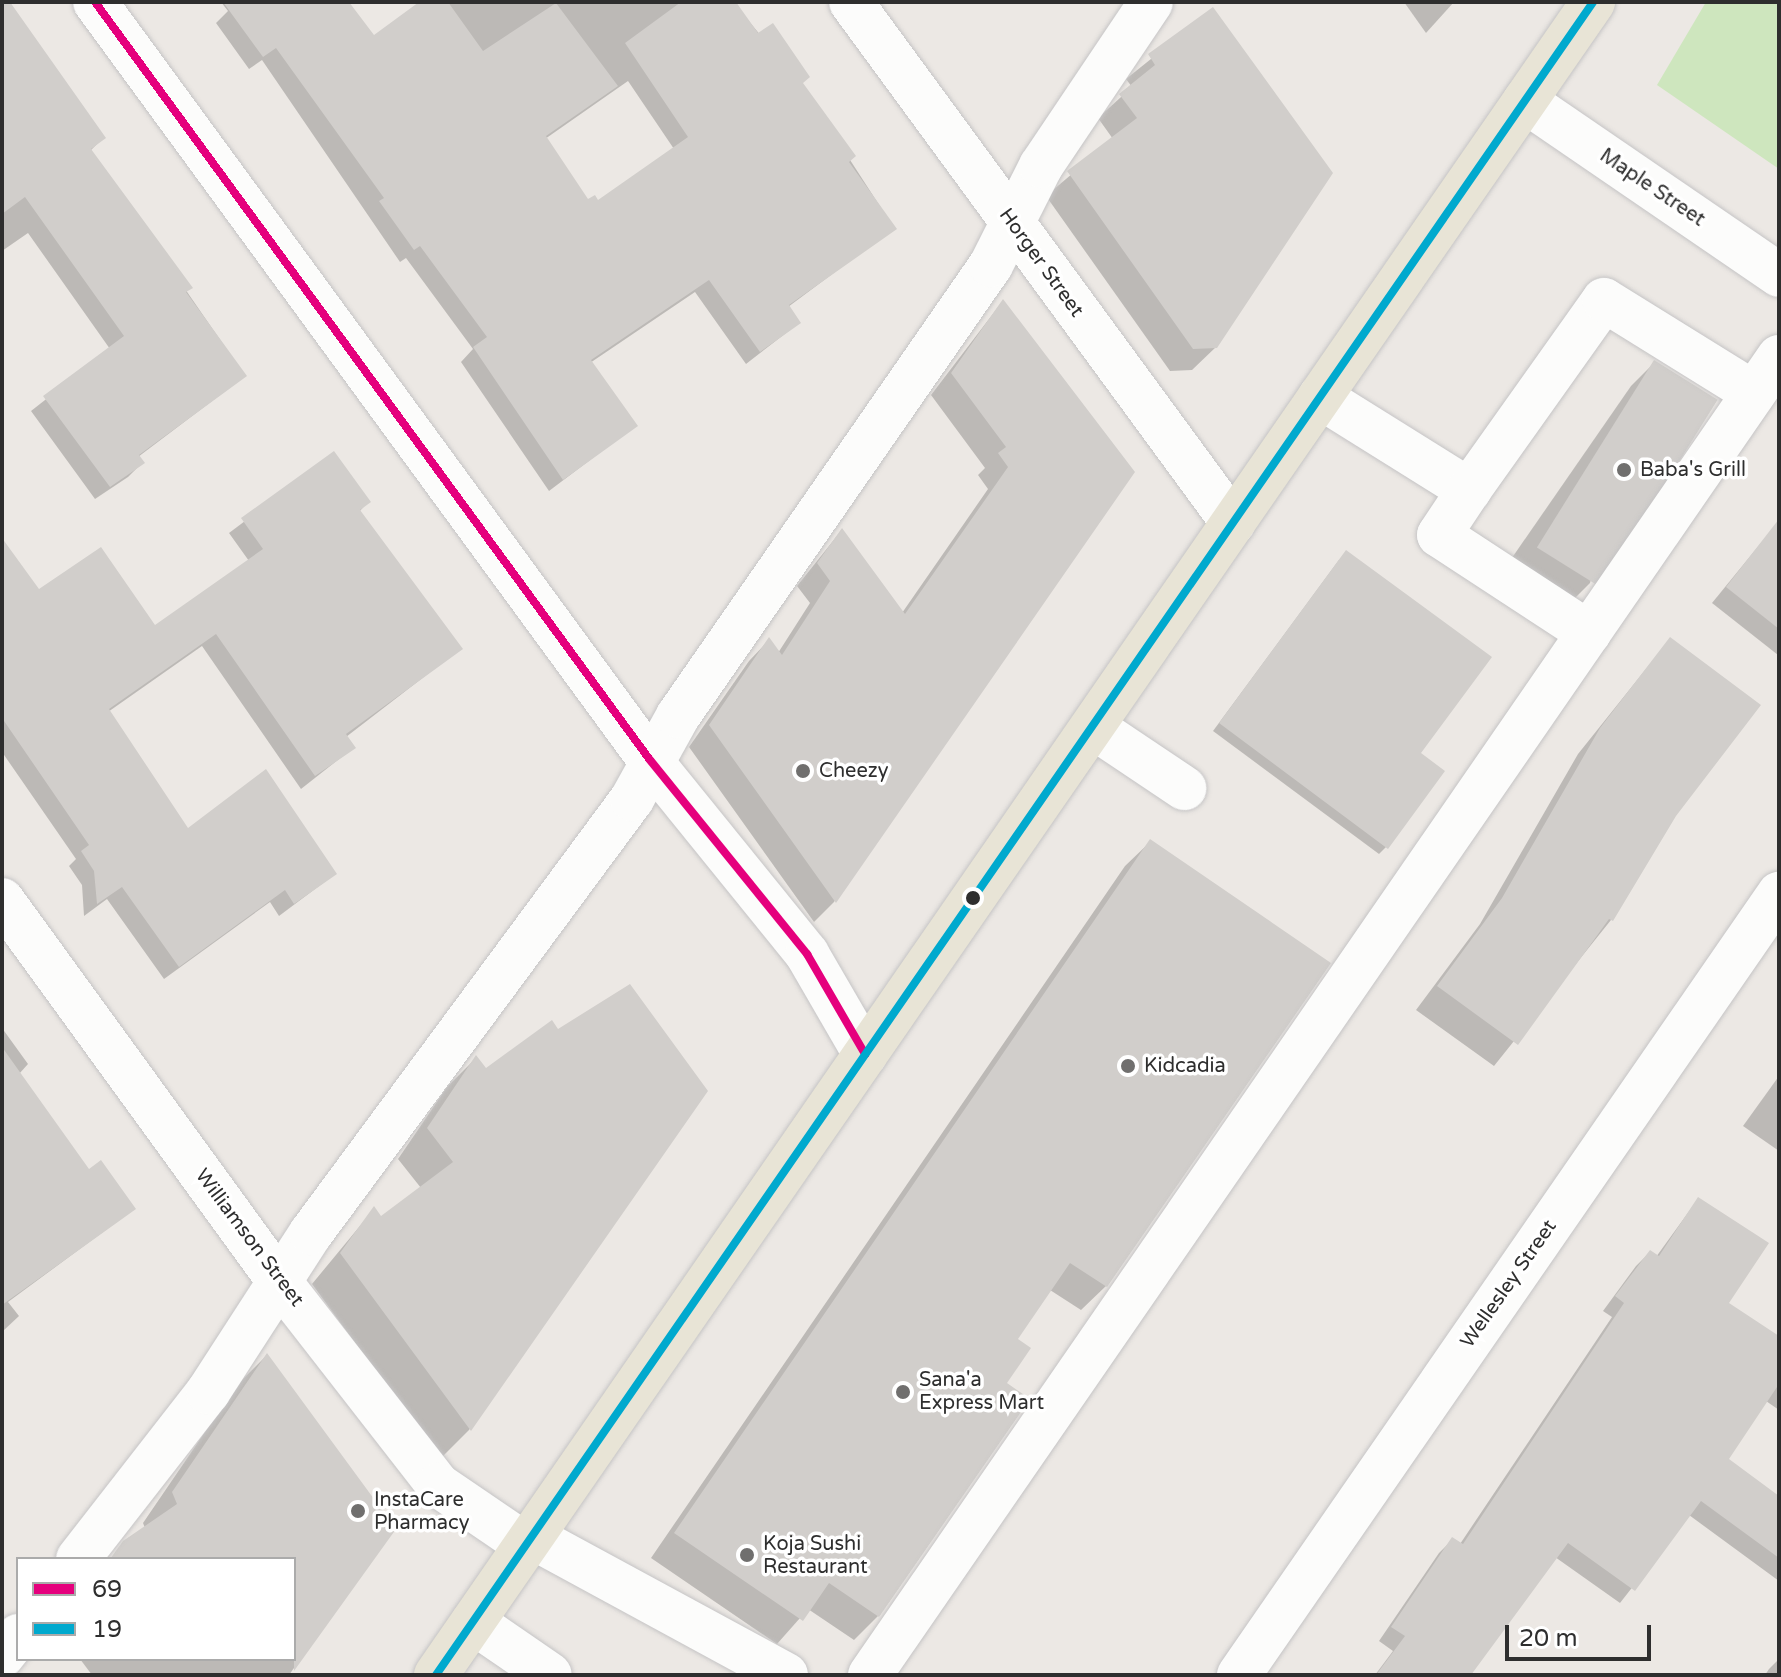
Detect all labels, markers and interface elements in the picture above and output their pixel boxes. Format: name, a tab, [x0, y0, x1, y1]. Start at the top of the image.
street label: Maple Street	[1595, 144, 1709, 232]
street label: Horger Street	[994, 204, 1088, 322]
place label: Baba's Grill	[1640, 458, 1746, 482]
marker: Baba's Grill	[1615, 461, 1633, 479]
place label: Cheezy	[819, 759, 888, 783]
marker: Cheezy	[794, 762, 812, 780]
unlabelled marker	[965, 890, 981, 906]
place label: Kidcadia	[1144, 1054, 1226, 1078]
marker: Kidcadia	[1119, 1057, 1137, 1075]
street label: Williamson Street	[190, 1165, 308, 1311]
street label: Wellesley Street	[1456, 1215, 1562, 1353]
place label: Sana'a Express Mart	[919, 1368, 1044, 1415]
marker: Sana'a Express Mart	[894, 1383, 912, 1401]
place label: InstaCare Pharmacy	[374, 1488, 469, 1535]
marker: InstaCare Pharmacy	[349, 1502, 367, 1520]
place label: Koja Sushi Restaurant	[763, 1532, 868, 1579]
marker: Koja Sushi Restaurant	[738, 1546, 756, 1564]
legend	[16, 1557, 296, 1661]
text: 69	[92, 1575, 122, 1604]
scale bar	[1509, 1609, 1655, 1659]
text: 19	[92, 1615, 122, 1644]
text: 20 m	[1519, 1624, 1577, 1653]

